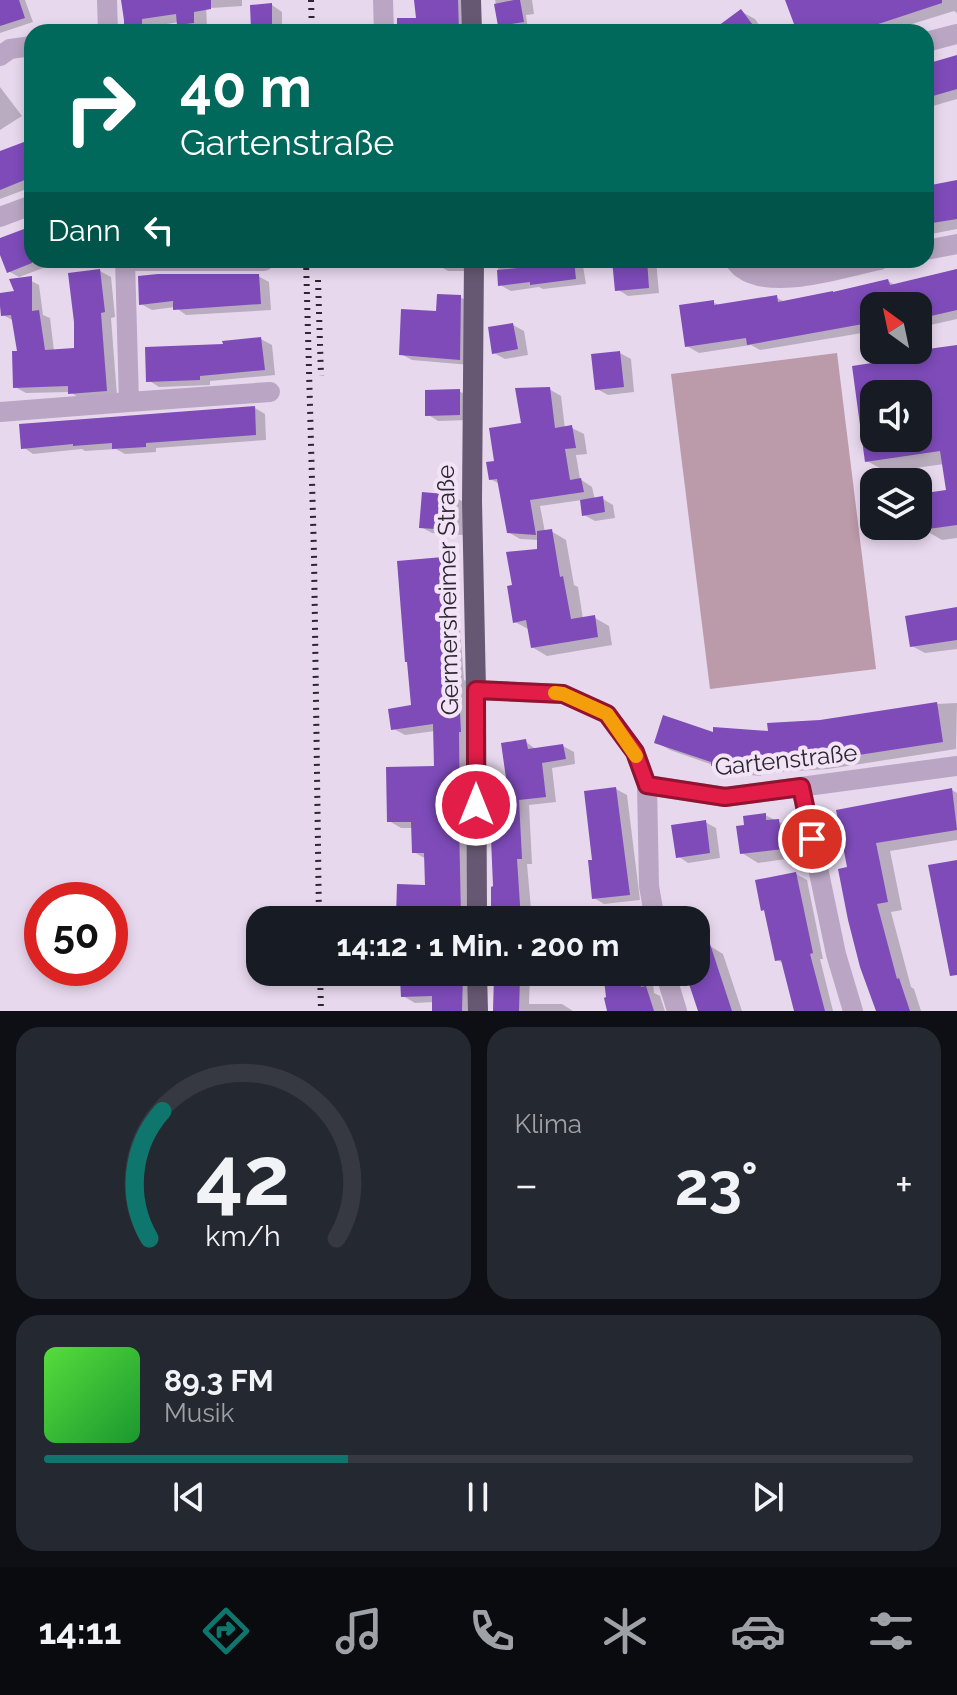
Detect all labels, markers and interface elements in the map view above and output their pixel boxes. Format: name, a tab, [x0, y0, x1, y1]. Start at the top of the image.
text: 40 m	[180, 54, 312, 120]
icon: right	[48, 56, 152, 160]
text: Gartenstraße	[180, 121, 395, 163]
icon: left	[137, 208, 181, 252]
text: Dann	[48, 213, 121, 248]
north arrow	[860, 292, 932, 364]
map controls	[860, 292, 932, 540]
button: sound	[860, 380, 932, 452]
street label: Germersheimer Straße	[431, 465, 464, 715]
button: layers	[860, 468, 932, 540]
street label: Gartenstraße	[713, 738, 859, 781]
position arrow	[434, 763, 518, 847]
pin	[778, 805, 846, 873]
icon: arrive	[790, 817, 834, 861]
speed limit sign: 50	[24, 882, 128, 986]
text: 14:12 · 1 Min. · 200 m	[337, 928, 619, 963]
text: Klima	[515, 1109, 582, 1139]
text: 42	[196, 1127, 290, 1224]
text: 23°	[675, 1149, 758, 1219]
text: −	[515, 1159, 538, 1210]
text: +	[895, 1159, 913, 1210]
text: km/h	[206, 1219, 281, 1253]
text: 89.3 FM	[164, 1363, 274, 1398]
text: Musik	[164, 1398, 234, 1428]
icon: previous	[167, 1475, 211, 1519]
icon: pause	[456, 1475, 500, 1519]
icon: next	[746, 1475, 790, 1519]
icon: directions	[198, 1603, 254, 1659]
icon: music	[331, 1603, 387, 1659]
icon: phone	[464, 1603, 520, 1659]
icon: climate	[597, 1603, 653, 1659]
icon: car	[730, 1603, 786, 1659]
icon: filters	[863, 1603, 919, 1659]
text: 14:11	[38, 1610, 121, 1652]

